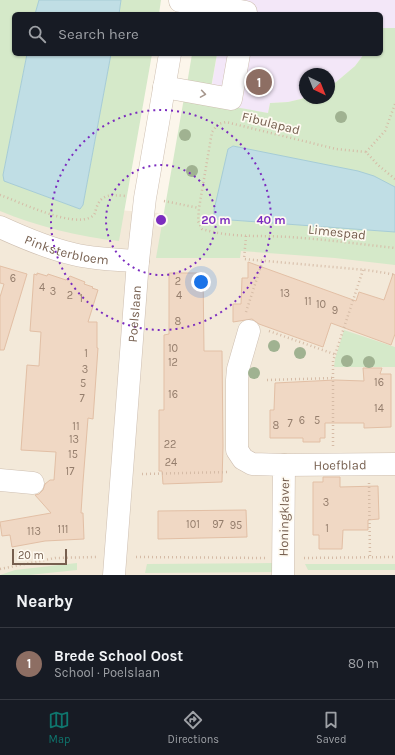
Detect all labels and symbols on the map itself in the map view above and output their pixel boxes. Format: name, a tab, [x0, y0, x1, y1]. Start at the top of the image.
pin: 1	[246, 67, 272, 97]
north arrow	[299, 68, 335, 104]
one-way arrow	[200, 89, 206, 98]
street label: Fibulapad	[240, 109, 302, 137]
centre of rings	[154, 213, 168, 227]
text: 20 m	[201, 213, 231, 227]
text: 40 m	[256, 213, 286, 227]
street label: Limespad	[307, 222, 367, 242]
street label: Pinksterbloem	[23, 231, 110, 267]
house number: 6	[10, 272, 16, 285]
your location	[191, 272, 211, 292]
house number: 2	[175, 275, 181, 288]
house number: 4	[39, 281, 45, 294]
house number: 3	[50, 285, 56, 298]
street label: Poelslaan	[124, 285, 144, 343]
house number: 13	[280, 287, 290, 300]
house number: 2	[67, 289, 73, 302]
house number: 4	[176, 289, 182, 302]
house number: 1	[79, 292, 83, 305]
house number: 11	[304, 295, 312, 308]
house number: 10	[316, 298, 326, 311]
house number: 9	[332, 304, 338, 317]
house number: 8	[175, 315, 182, 328]
house number: 10	[168, 342, 178, 355]
house number: 1	[84, 347, 88, 360]
house number: 12	[168, 356, 178, 369]
house number: 3	[82, 363, 88, 376]
house number: 16	[374, 376, 384, 389]
house number: 5	[80, 377, 86, 390]
house number: 16	[168, 388, 178, 401]
house number: 7	[79, 392, 85, 405]
house number: 14	[374, 402, 384, 415]
house number: 6	[299, 414, 305, 427]
house number: 5	[314, 414, 320, 427]
house number: 7	[287, 417, 293, 430]
house number: 8	[273, 419, 280, 432]
house number: 11	[72, 420, 80, 433]
house number: 13	[69, 433, 79, 446]
house number: 22	[164, 438, 176, 451]
house number: 15	[68, 448, 78, 461]
house number: 24	[165, 456, 177, 469]
street label: Hoefblad	[313, 457, 367, 472]
house number: 17	[66, 465, 74, 478]
street label: Honingklaver	[276, 477, 292, 556]
house number: 3	[323, 496, 329, 509]
house number: 101	[186, 518, 200, 531]
house number: 97	[212, 518, 224, 531]
house number: 95	[230, 519, 242, 532]
house number: 1	[325, 522, 329, 535]
house number: 111	[58, 523, 68, 536]
house number: 113	[27, 525, 41, 538]
scale bar	[12, 547, 67, 566]

